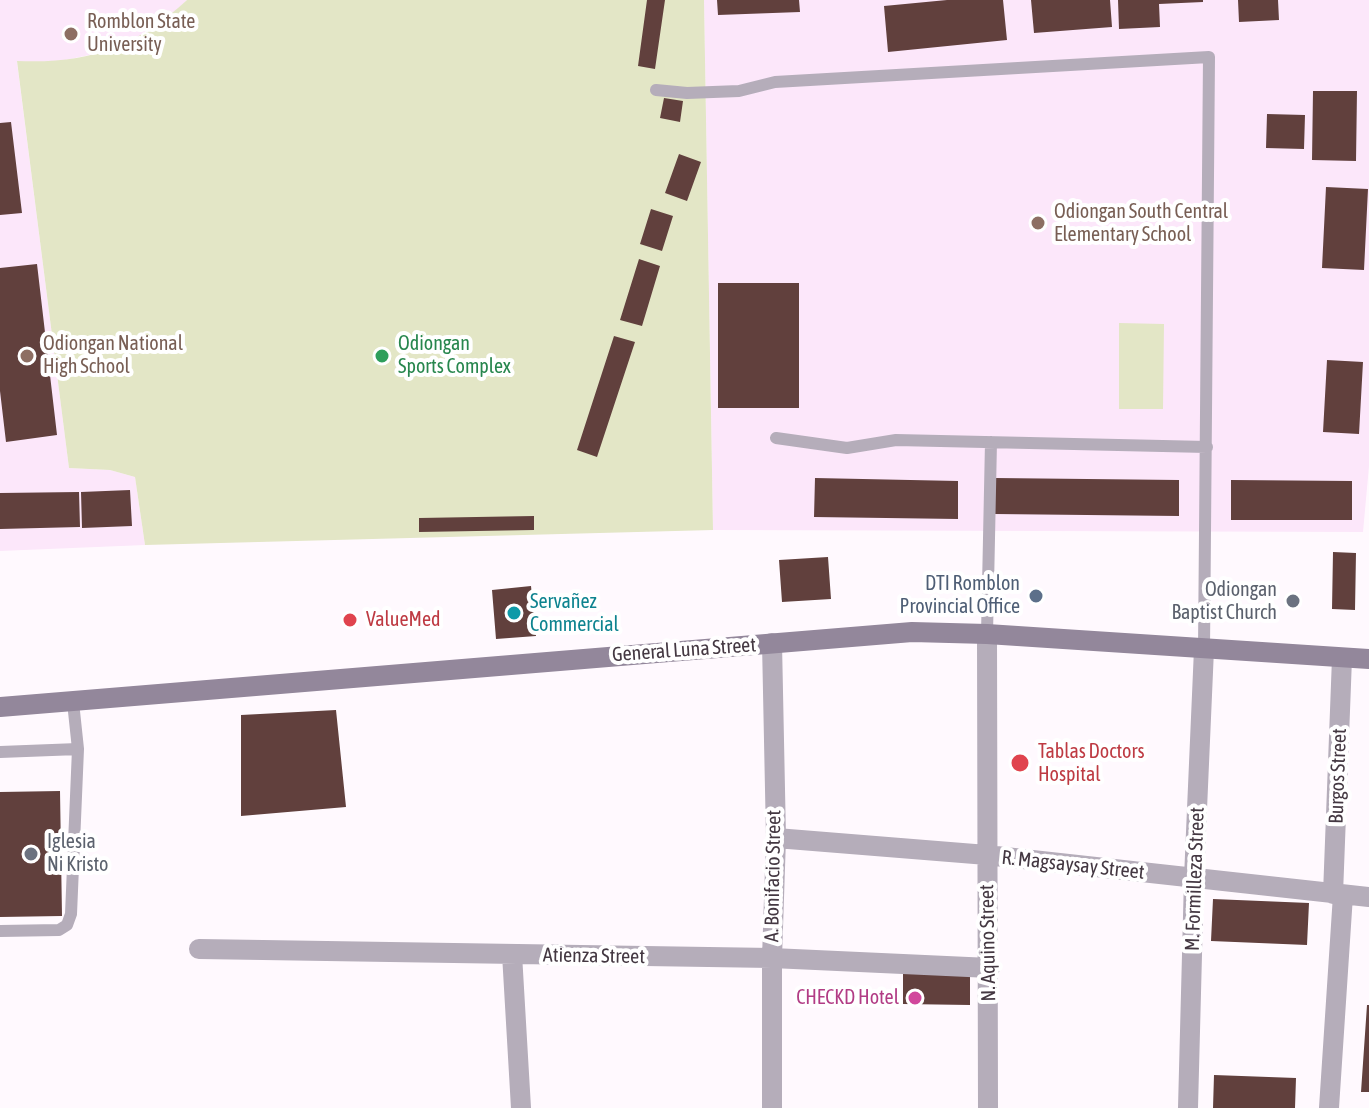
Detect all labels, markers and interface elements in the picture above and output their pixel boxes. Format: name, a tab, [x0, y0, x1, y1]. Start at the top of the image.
place label: Romblon State University	[87, 10, 195, 57]
marker: Romblon State University	[62, 25, 80, 43]
place label: Odiongan South Central Elementary School	[1054, 200, 1228, 247]
marker: Odiongan South Central Elementary School	[1029, 214, 1047, 232]
place label: Odiongan National High School	[43, 332, 183, 379]
place label: Odiongan Sports Complex	[398, 332, 511, 379]
marker: Odiongan National High School	[18, 347, 36, 365]
marker: Odiongan Sports Complex	[373, 347, 391, 365]
place label: DTI Romblon Provincial Office	[900, 572, 1020, 619]
place label: Odiongan Baptist Church	[1171, 578, 1277, 625]
marker: DTI Romblon Provincial Office	[1027, 587, 1045, 605]
place label: Servañez Commercial	[530, 590, 619, 637]
marker: Odiongan Baptist Church	[1284, 592, 1302, 610]
marker: Servañez Commercial	[505, 604, 523, 622]
place label: ValueMed	[366, 608, 440, 632]
marker: ValueMed	[341, 611, 359, 629]
street label: General Luna Street	[611, 633, 757, 667]
street label: Burgos Street	[1324, 728, 1352, 824]
place label: Tablas Doctors Hospital	[1038, 740, 1144, 787]
marker: Tablas Doctors Hospital	[1009, 752, 1031, 774]
street label: M. Formilleza Street	[1180, 806, 1210, 952]
street label: A. Bonifacio Street	[760, 810, 786, 942]
place label: Iglesia Ni Kristo	[47, 830, 108, 877]
marker: Iglesia Ni Kristo	[22, 845, 40, 863]
street label: R. Magsaysay Street	[1000, 846, 1146, 884]
street label: N. Aquino Street	[975, 884, 1001, 1002]
street label: Atienza Street	[543, 943, 645, 969]
place label: CHECKD Hotel	[796, 986, 899, 1010]
marker: CHECKD Hotel	[906, 989, 924, 1007]

